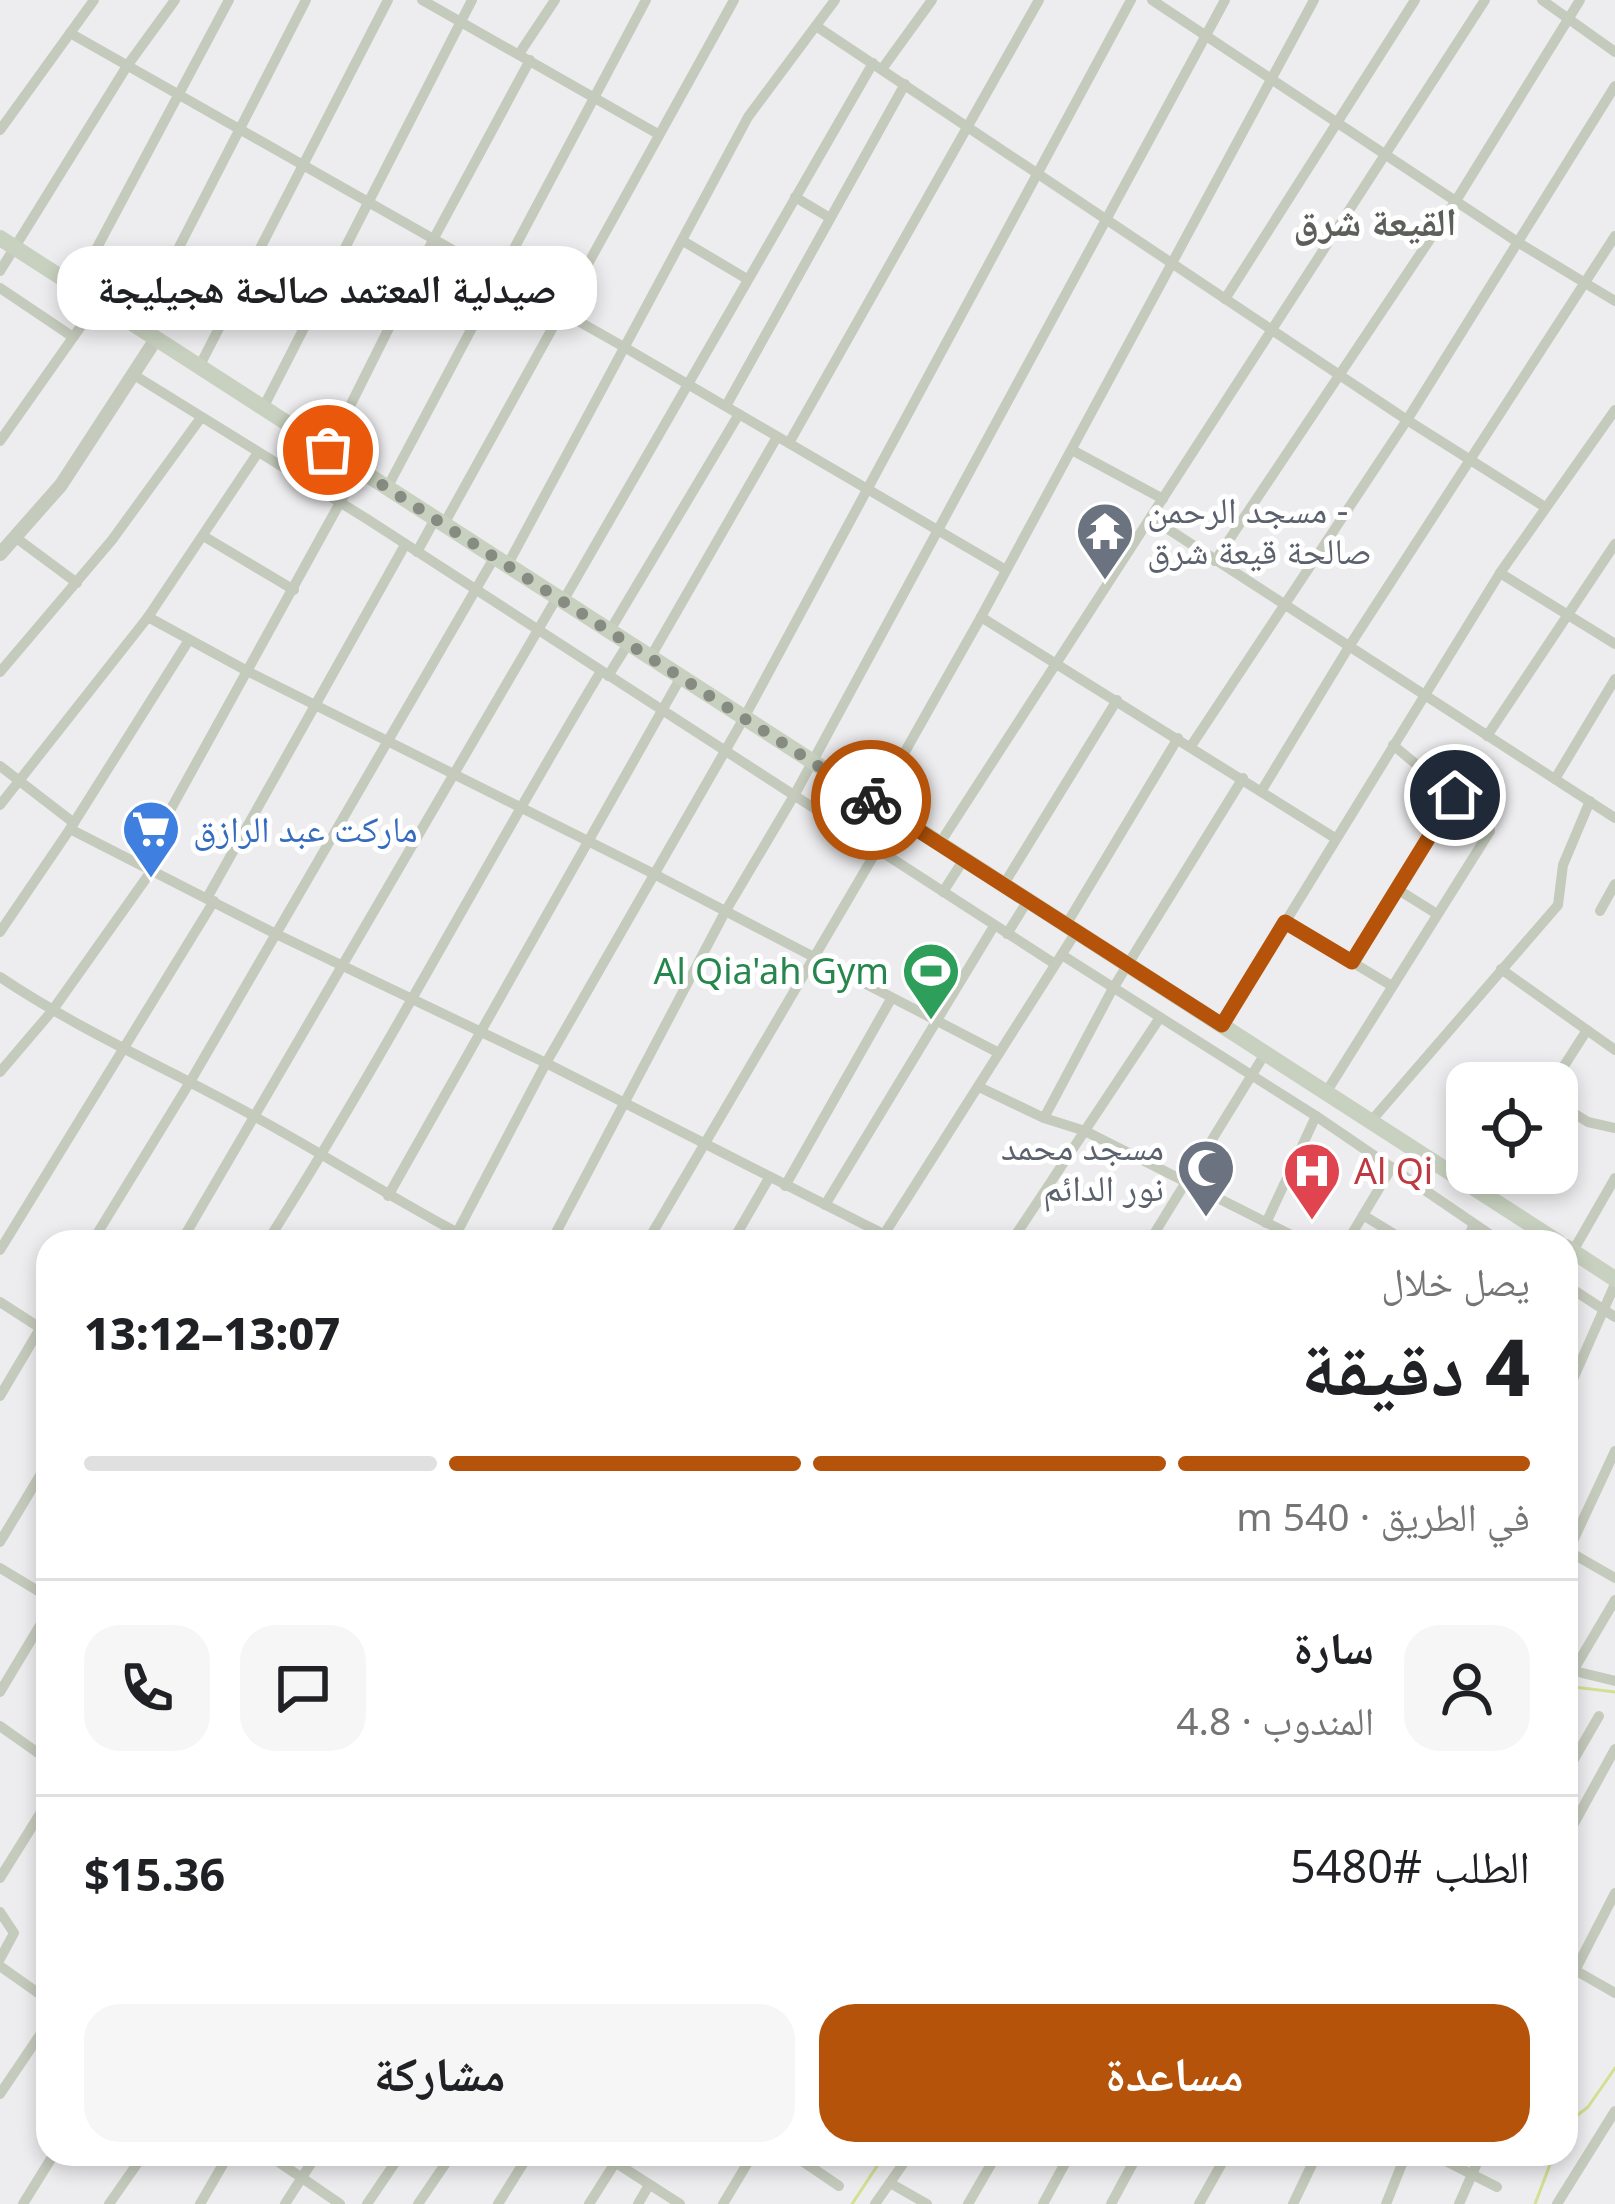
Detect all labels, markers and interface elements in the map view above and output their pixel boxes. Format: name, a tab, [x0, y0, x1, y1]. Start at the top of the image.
district label: القيعة شرق	[1293, 194, 1457, 247]
callout: صيدلية المعتمد صالحة هجيليجة	[58, 246, 598, 330]
text: صيدلية المعتمد صالحة هجيليجة	[98, 261, 556, 314]
pin	[277, 399, 379, 501]
icon: bag	[295, 417, 361, 483]
place label: مسجد الرحمن - صالحة قيعة شرق	[1147, 485, 1372, 575]
temple icon: مسجد الرحمن - صالحة قيعة شرق	[1074, 500, 1136, 582]
courier	[811, 740, 931, 860]
pin	[1404, 744, 1506, 846]
icon: home	[1422, 762, 1488, 828]
icon: bike	[838, 767, 904, 833]
supermarket icon: ماركت عبد الرازق	[120, 798, 182, 880]
place label: ماركت عبد الرازق	[193, 804, 418, 853]
sports icon: Al Qia'ah Gym	[900, 940, 962, 1022]
place label: Al Qia'ah Gym	[653, 946, 889, 995]
map controls	[1446, 1062, 1578, 1194]
button: locate	[1446, 1062, 1578, 1194]
place label: مسجد محمد نور الدائم	[1001, 1122, 1164, 1212]
mosque icon: مسجد محمد نور الدائم	[1175, 1137, 1237, 1219]
hospital icon: Al Qi	[1281, 1140, 1343, 1222]
place label: Al Qi	[1354, 1146, 1433, 1195]
text: يصل خلال	[1381, 1254, 1530, 1307]
text: 13:07–13:12	[84, 1302, 340, 1363]
text: 4 دقيقة	[1301, 1313, 1530, 1419]
text: في الطريق · 540 m	[1236, 1489, 1530, 1542]
text: سارة	[1293, 1616, 1374, 1677]
button: phone	[84, 1625, 210, 1751]
button: chat	[240, 1625, 366, 1751]
button: person	[1404, 1625, 1530, 1751]
text: المندوب · 4.8	[1176, 1693, 1374, 1746]
text: الطلب #5480	[1290, 1835, 1530, 1896]
text: $15.36	[84, 1843, 225, 1904]
button: مشاركة	[84, 2004, 795, 2142]
button: مساعدة	[819, 2004, 1530, 2142]

